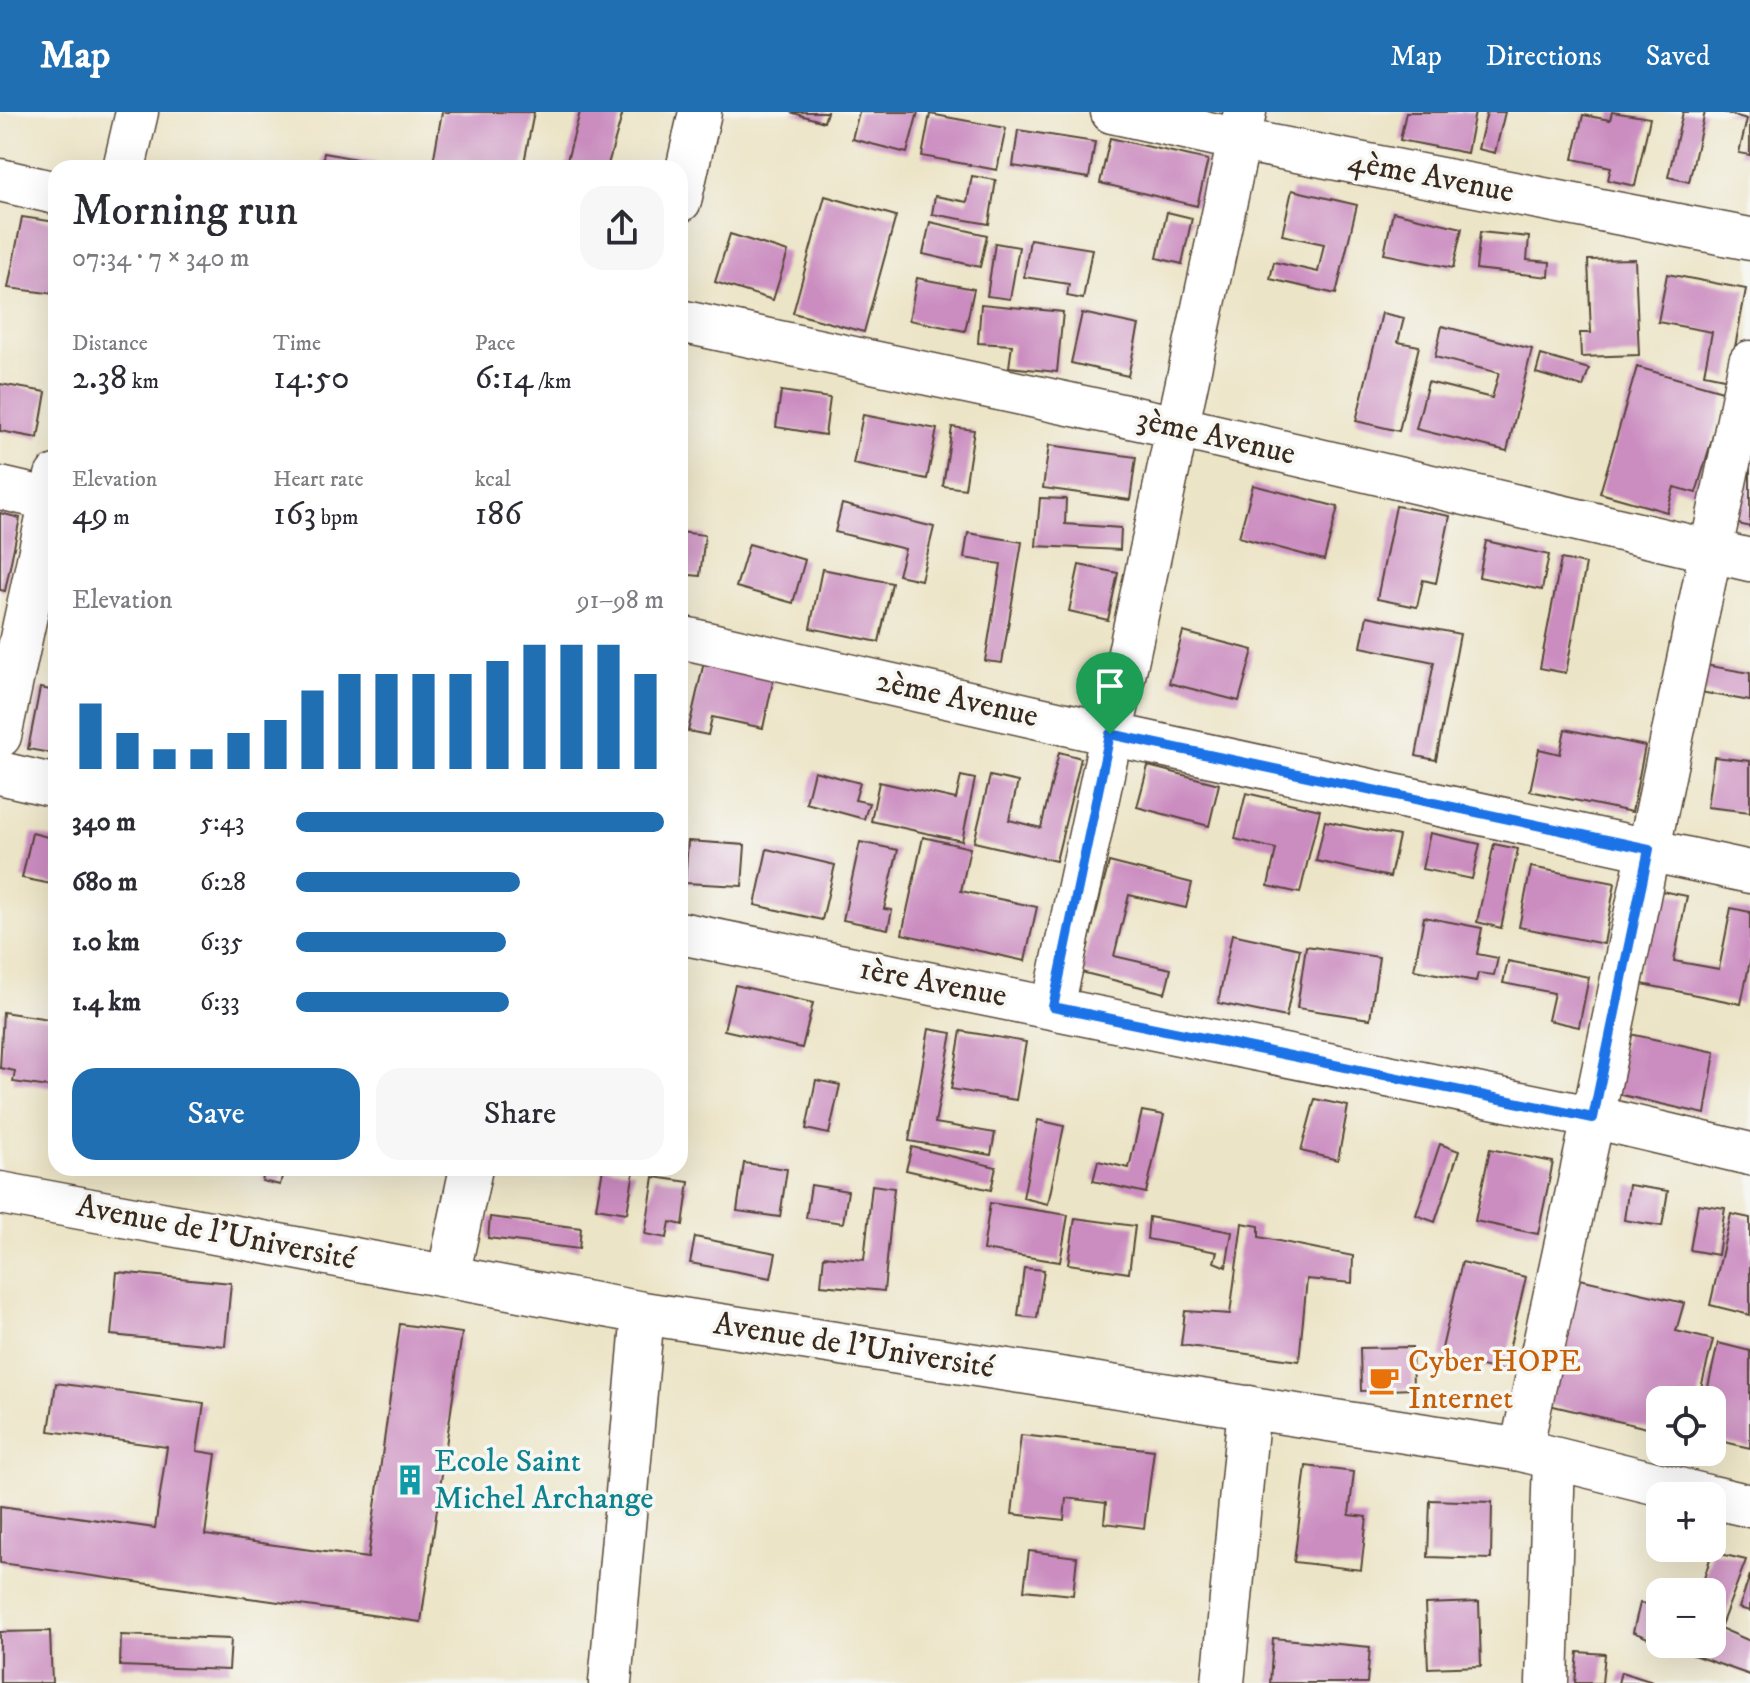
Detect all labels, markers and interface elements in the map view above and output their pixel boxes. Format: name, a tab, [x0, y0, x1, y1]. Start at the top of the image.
text: Map	[40, 32, 110, 80]
text: Map	[1390, 39, 1442, 74]
text: Directions	[1486, 39, 1602, 74]
text: Saved	[1646, 39, 1710, 74]
street label: 4ème Avenue	[1345, 141, 1517, 213]
text: Morning run	[72, 184, 298, 239]
button: share	[580, 186, 664, 270]
text: 07:34 · 7 × 340 m	[72, 242, 250, 275]
text: Distance	[72, 330, 148, 357]
text: Time	[273, 330, 321, 357]
text: Pace	[475, 330, 515, 357]
text: 2.38	[72, 357, 127, 399]
text: 14:50	[273, 357, 349, 399]
text: 6:14	[475, 357, 533, 399]
text: km	[127, 368, 159, 395]
text: /km	[533, 368, 571, 395]
street label: 3ème Avenue	[1133, 399, 1299, 475]
text: Elevation	[72, 466, 157, 493]
text: Heart rate	[273, 466, 364, 493]
text: kcal	[475, 466, 511, 493]
text: 49	[72, 493, 109, 535]
text: 163	[273, 493, 316, 535]
text: 186	[475, 493, 522, 535]
text: m	[109, 504, 130, 531]
text: bpm	[316, 504, 359, 531]
text: Elevation	[72, 584, 173, 617]
text: 91–98 m	[577, 584, 664, 617]
pin	[1076, 652, 1144, 734]
street label: 2ème Avenue	[872, 661, 1042, 737]
icon: arrive	[1088, 664, 1132, 708]
text: 340 m	[72, 806, 136, 839]
text: 5:43	[200, 806, 244, 839]
text: 680 m	[72, 866, 138, 899]
text: 6:28	[200, 866, 246, 899]
text: 1.0 km	[72, 926, 140, 959]
text: 6:35	[200, 926, 243, 959]
street label: 1ère Avenue	[856, 949, 1010, 1017]
text: 1.4 km	[72, 986, 141, 1019]
text: 6:33	[200, 986, 240, 1019]
button: Save	[72, 1068, 360, 1160]
button: Share	[376, 1068, 664, 1160]
street label: Avenue de l'Université	[73, 1186, 360, 1280]
street label: Avenue de l'Université	[711, 1304, 998, 1388]
place label: Cyber HOPE Internet	[1408, 1342, 1581, 1419]
cafe icon: Cyber HOPE Internet	[1367, 1363, 1401, 1397]
map controls	[1646, 1386, 1726, 1658]
button: locate	[1646, 1386, 1726, 1466]
place label: Ecole Saint Michel Archange	[434, 1442, 654, 1519]
building icon: Ecole Saint Michel Archange	[393, 1463, 427, 1497]
button: +	[1646, 1482, 1726, 1562]
button: −	[1646, 1578, 1726, 1658]

